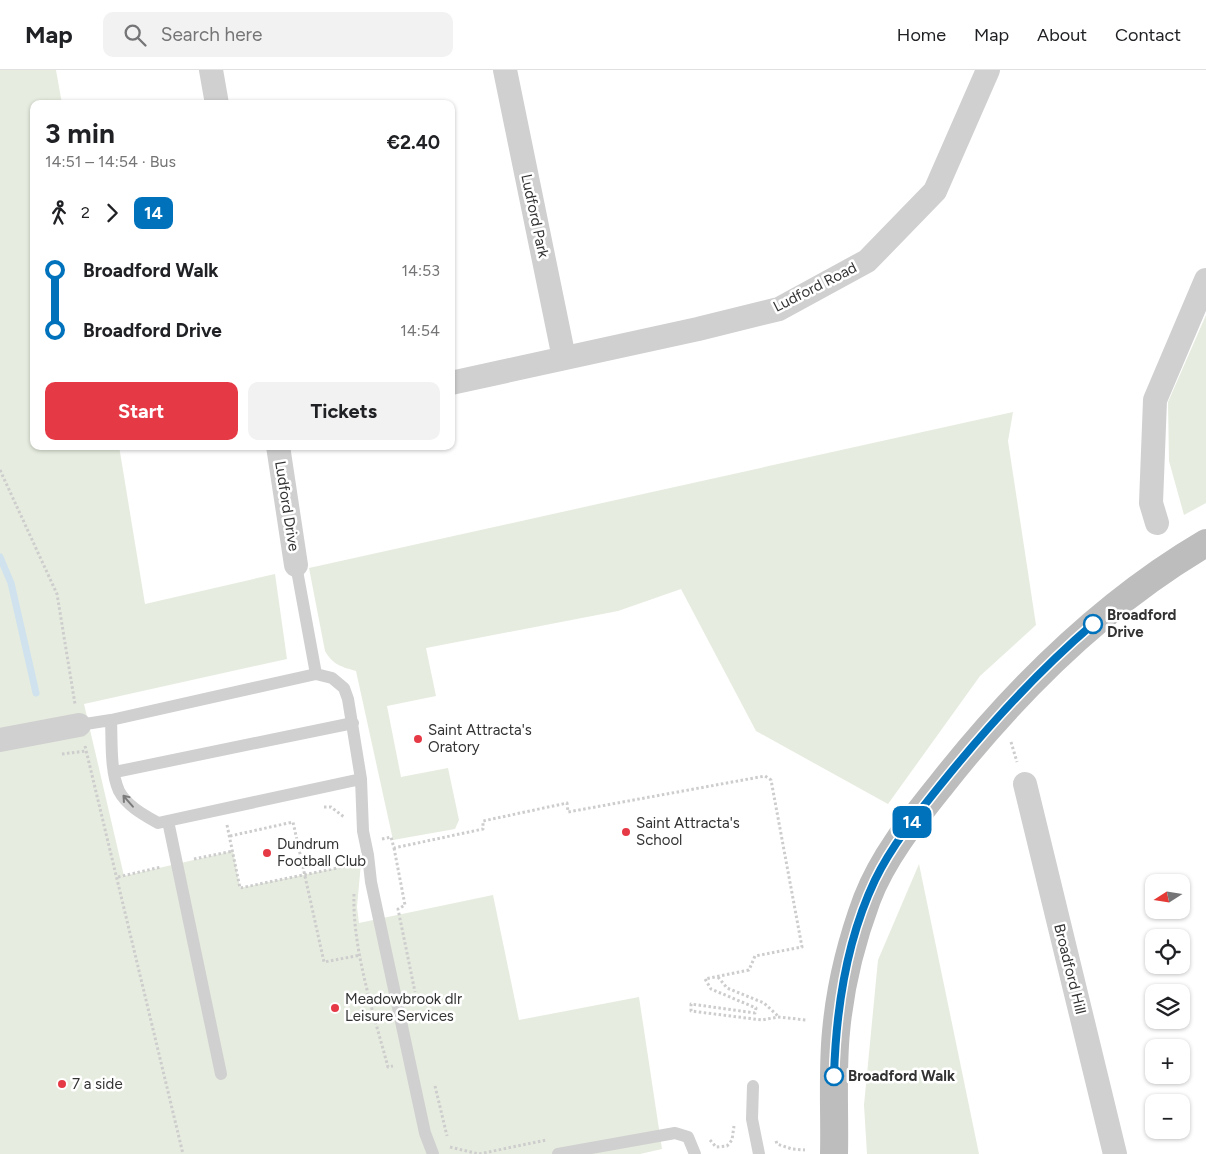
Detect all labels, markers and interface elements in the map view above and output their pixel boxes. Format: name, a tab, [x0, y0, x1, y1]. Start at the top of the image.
search box	[103, 12, 453, 57]
text: Map	[25, 20, 73, 49]
icon: search	[121, 21, 149, 49]
text: Search here	[161, 23, 262, 46]
text: Home	[897, 24, 946, 46]
text: Map	[974, 24, 1009, 46]
text: About	[1037, 24, 1087, 46]
text: Contact	[1115, 24, 1181, 46]
text: 3 min	[45, 116, 115, 150]
text: €2.40	[387, 131, 440, 154]
text: 14:51 – 14:54 · Bus	[45, 152, 176, 171]
street label: Ludford Park	[517, 172, 553, 260]
icon: walk	[45, 199, 73, 227]
icon: forward	[98, 199, 126, 227]
text: 14	[144, 202, 163, 224]
text: 2	[81, 203, 90, 222]
street label: Ludford Road	[770, 258, 860, 316]
text: Broadford Walk	[83, 259, 219, 282]
text: 14:53	[402, 261, 440, 280]
text: Broadford Drive	[83, 319, 222, 342]
text: 14:54	[400, 321, 440, 340]
button: Start	[45, 382, 238, 440]
button: Tickets	[248, 382, 440, 440]
street label: Ludford Drive	[271, 459, 303, 553]
place label: Broadford Drive	[1107, 606, 1177, 641]
marker: Broadford Drive	[1083, 614, 1103, 634]
place label: Saint Attracta's Oratory	[428, 721, 532, 756]
marker: Saint Attracta's Oratory	[412, 733, 424, 745]
one-way arrow	[122, 794, 133, 807]
line badge: 14	[890, 806, 934, 838]
text: 14	[903, 811, 922, 833]
place label: Saint Attracta's School	[636, 814, 740, 849]
marker: Saint Attracta's School	[620, 826, 632, 838]
place label: Dundrum Football Club	[277, 835, 366, 870]
marker: Dundrum Football Club	[261, 847, 273, 859]
north arrow	[1145, 874, 1190, 919]
map controls	[1145, 874, 1190, 1139]
street label: Broadford Hill	[1050, 922, 1090, 1016]
button: locate	[1145, 929, 1190, 974]
button: layers	[1145, 984, 1190, 1029]
place label: Meadowbrook dlr Leisure Services	[345, 990, 462, 1025]
marker: Meadowbrook dlr Leisure Services	[329, 1002, 341, 1014]
button: +	[1145, 1039, 1190, 1084]
marker: Broadford Walk	[824, 1066, 844, 1086]
place label: Broadford Walk	[848, 1067, 955, 1085]
place label: 7 a side	[72, 1075, 123, 1093]
marker: 7 a side	[56, 1078, 68, 1090]
button: −	[1145, 1094, 1190, 1139]

